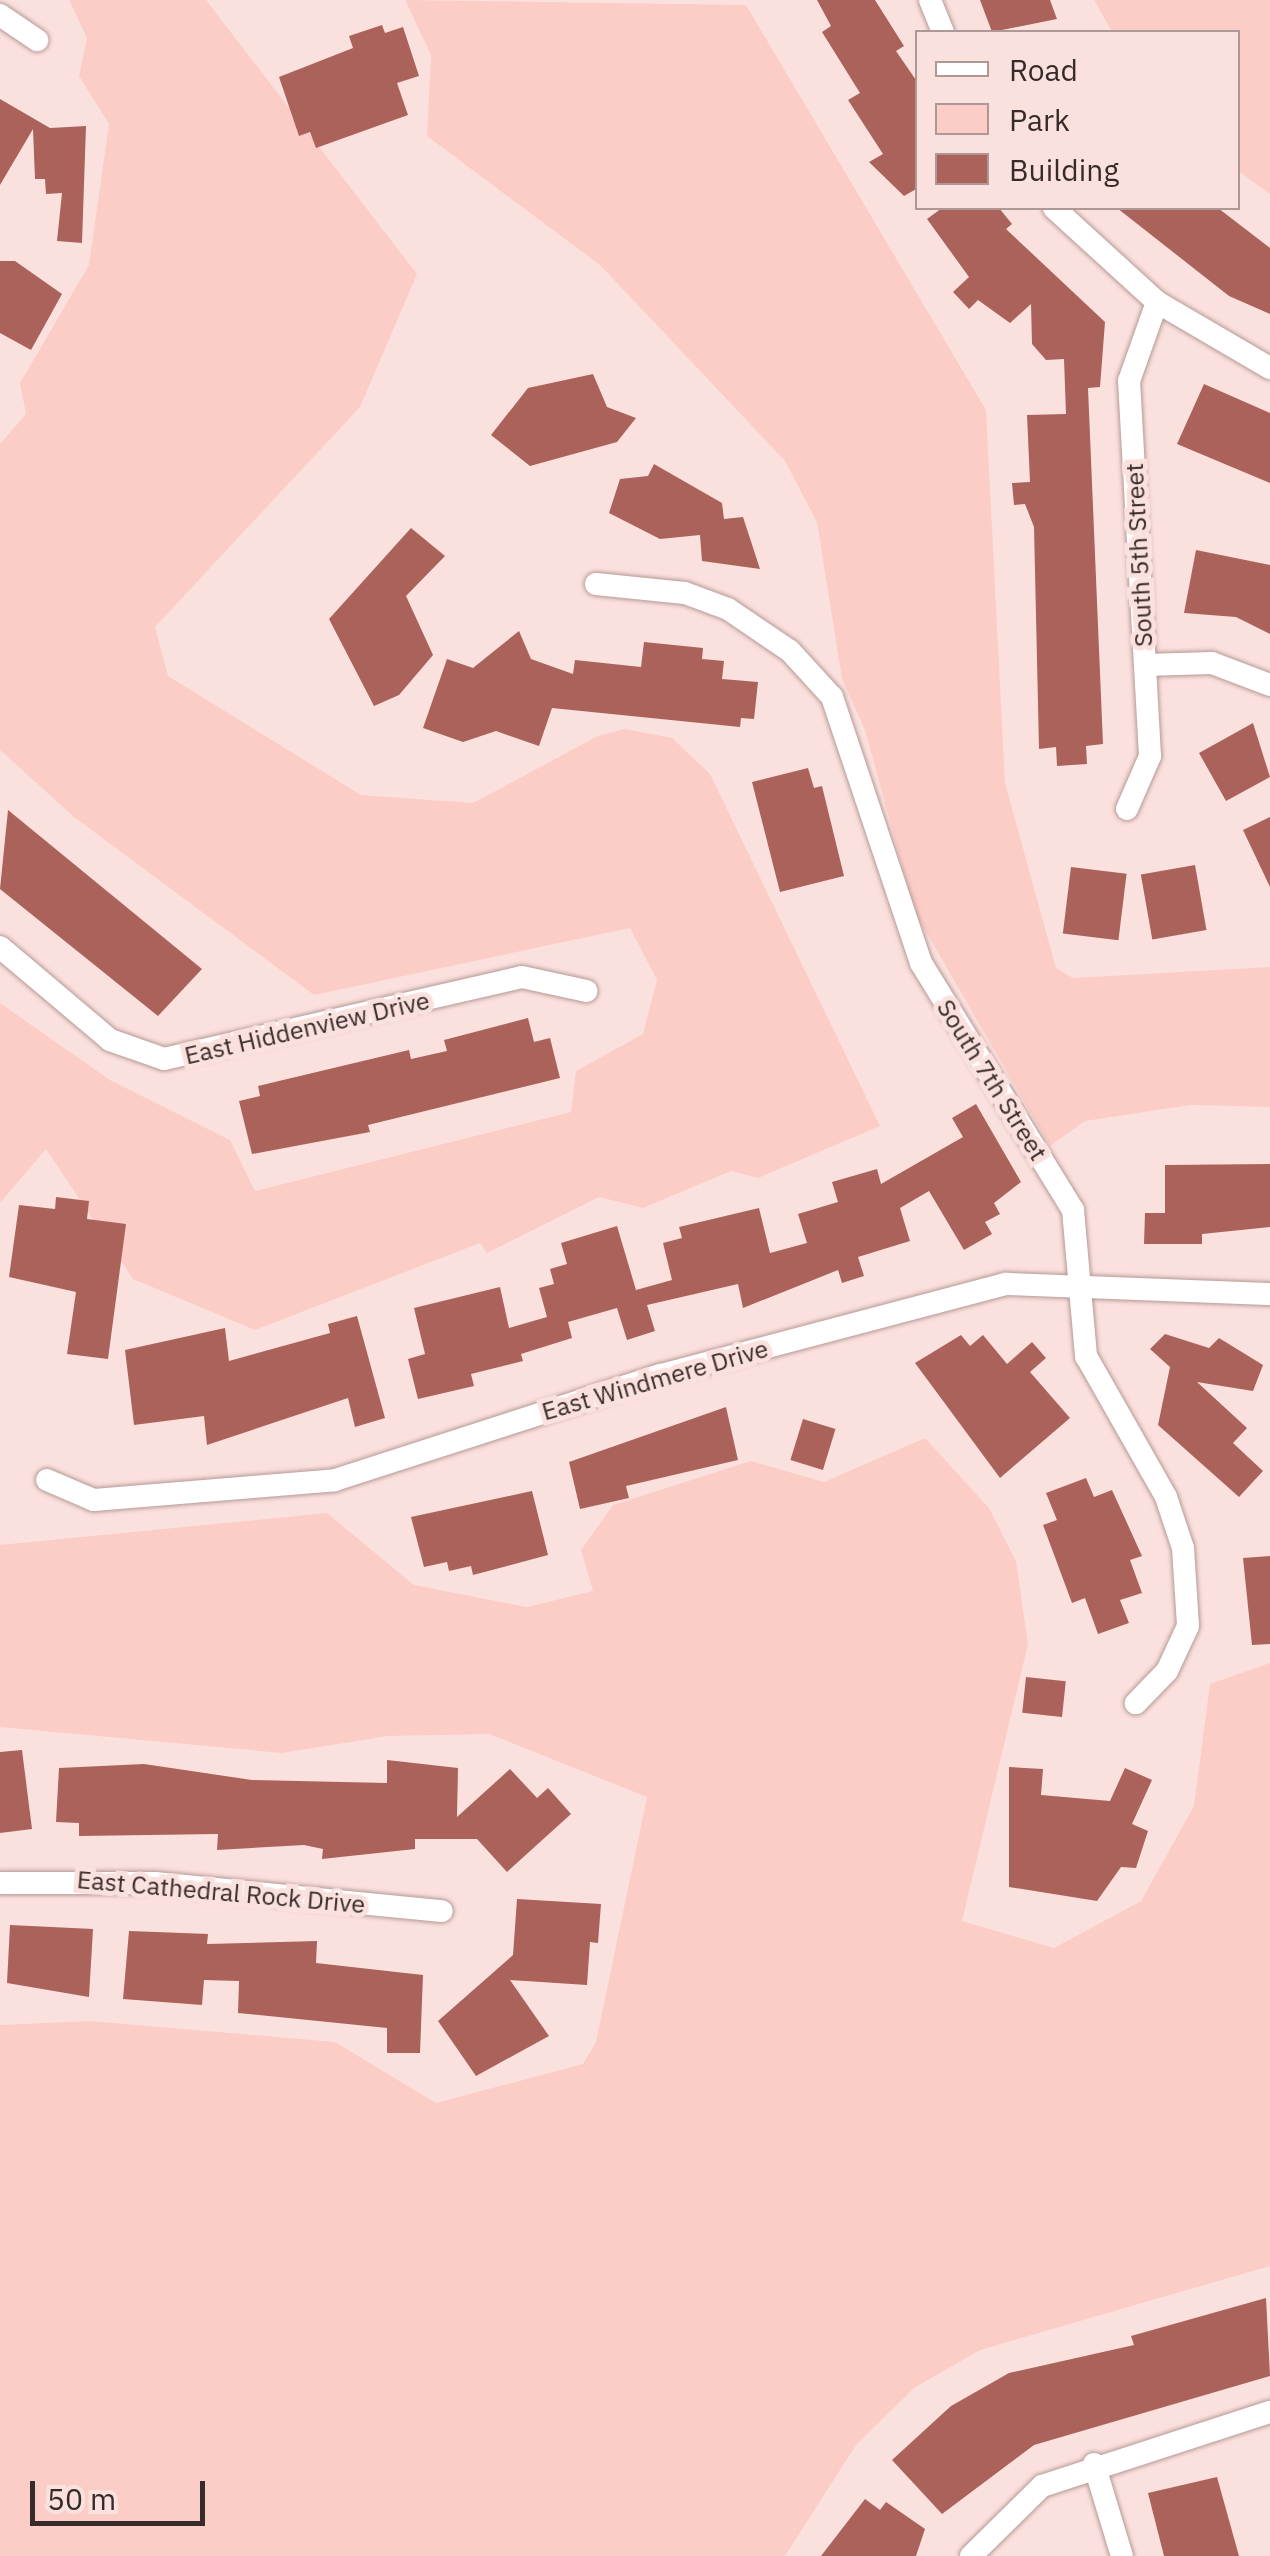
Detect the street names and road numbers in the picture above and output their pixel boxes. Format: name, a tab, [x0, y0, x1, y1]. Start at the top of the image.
street label: South 5th Street	[1119, 462, 1159, 648]
street label: East Hiddenview Drive	[182, 985, 432, 1071]
street label: South 7th Street	[931, 994, 1053, 1166]
street label: East Windmere Drive	[538, 1333, 772, 1427]
street label: East Cathedral Rock Drive	[76, 1864, 366, 1920]

